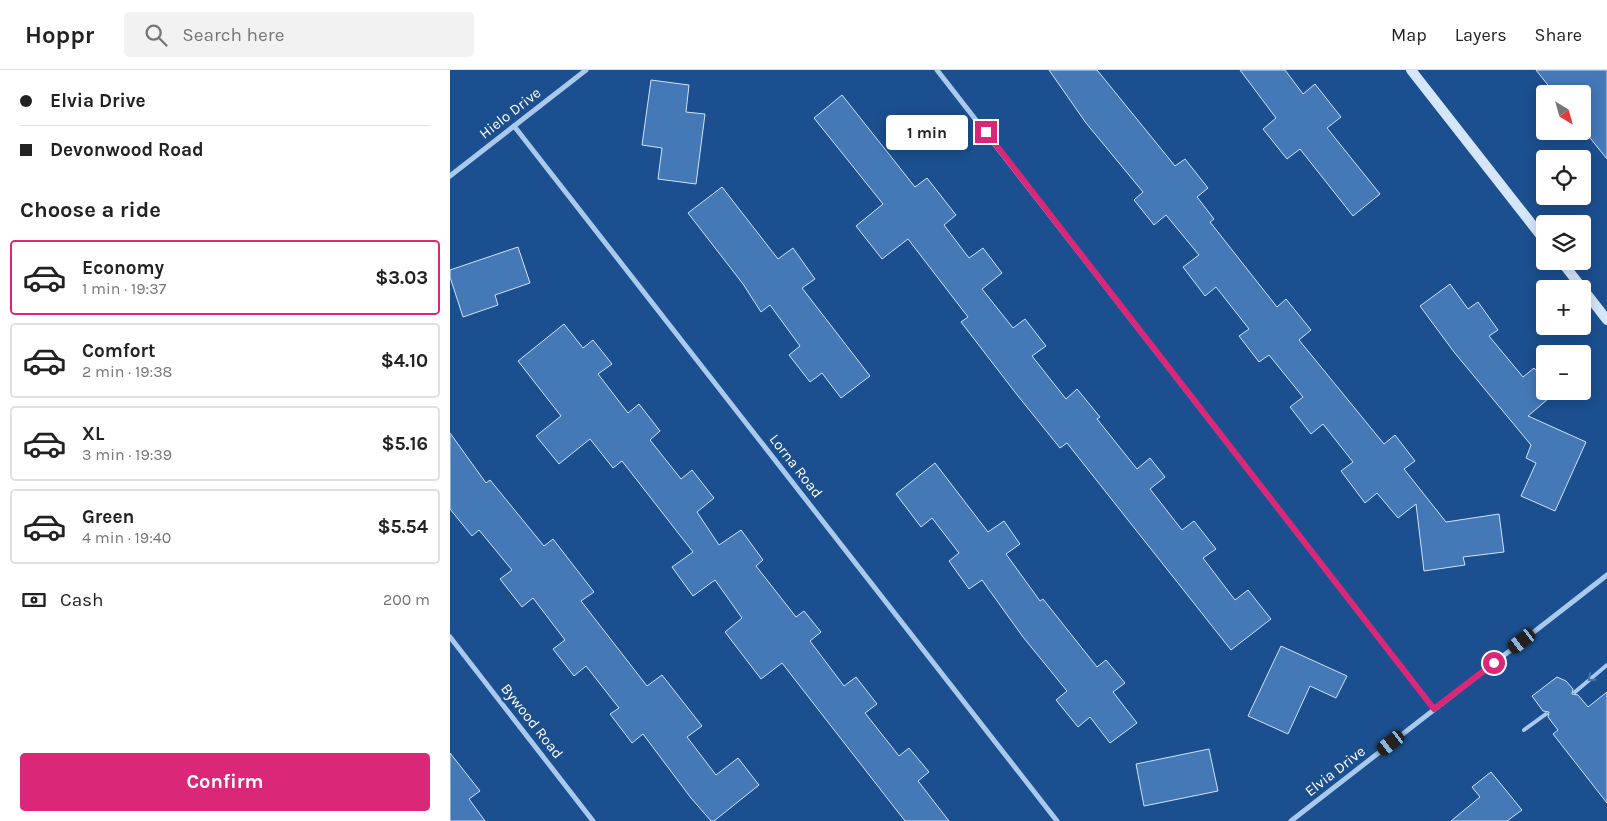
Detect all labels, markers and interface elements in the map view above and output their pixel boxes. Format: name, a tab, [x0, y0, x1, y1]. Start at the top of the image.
search box	[124, 12, 474, 57]
text: Hoppr	[25, 21, 94, 49]
icon: search	[142, 21, 170, 49]
text: Search here	[182, 24, 284, 46]
text: Map	[1391, 24, 1427, 46]
text: Layers	[1455, 24, 1507, 46]
text: Share	[1535, 24, 1582, 46]
street label: Hielo Drive	[476, 83, 544, 143]
north arrow	[1536, 85, 1591, 140]
map controls	[1536, 85, 1591, 400]
text: Elvia Drive	[50, 90, 146, 112]
callout: 1 min	[886, 114, 968, 150]
route end	[975, 121, 997, 143]
text: 1 min	[907, 123, 947, 142]
text: Devonwood Road	[50, 139, 204, 161]
button: locate	[1536, 150, 1591, 205]
text: Choose a ride	[20, 197, 161, 223]
button: layers	[1536, 215, 1591, 270]
icon: car	[22, 255, 67, 300]
text: Economy	[82, 257, 164, 279]
text: $3.03	[375, 267, 428, 289]
text: 1 min · 19:37	[82, 279, 166, 298]
button: +	[1536, 280, 1591, 335]
icon: car	[22, 338, 67, 383]
text: Comfort	[82, 340, 156, 362]
button: −	[1536, 345, 1591, 400]
text: $4.10	[381, 350, 428, 372]
text: 2 min · 19:38	[82, 362, 172, 381]
icon: car	[22, 421, 67, 466]
text: XL	[82, 423, 104, 445]
street label: Lorna Road	[765, 430, 827, 502]
text: $5.16	[381, 433, 428, 455]
text: 3 min · 19:39	[82, 445, 172, 464]
icon: car	[22, 504, 67, 549]
text: Green	[82, 506, 134, 528]
text: $5.54	[377, 516, 428, 538]
text: 4 min · 19:40	[82, 528, 171, 547]
icon: cash	[20, 586, 48, 614]
text: Cash	[60, 589, 104, 611]
text: 200 m	[383, 590, 430, 609]
car	[1505, 626, 1538, 656]
route start	[1483, 652, 1505, 674]
one-way arrow	[1588, 673, 1597, 681]
street label: Bywood Road	[497, 680, 567, 762]
car	[1374, 728, 1407, 758]
street label: Elvia Drive	[1301, 742, 1369, 800]
button: Confirm	[20, 753, 430, 811]

